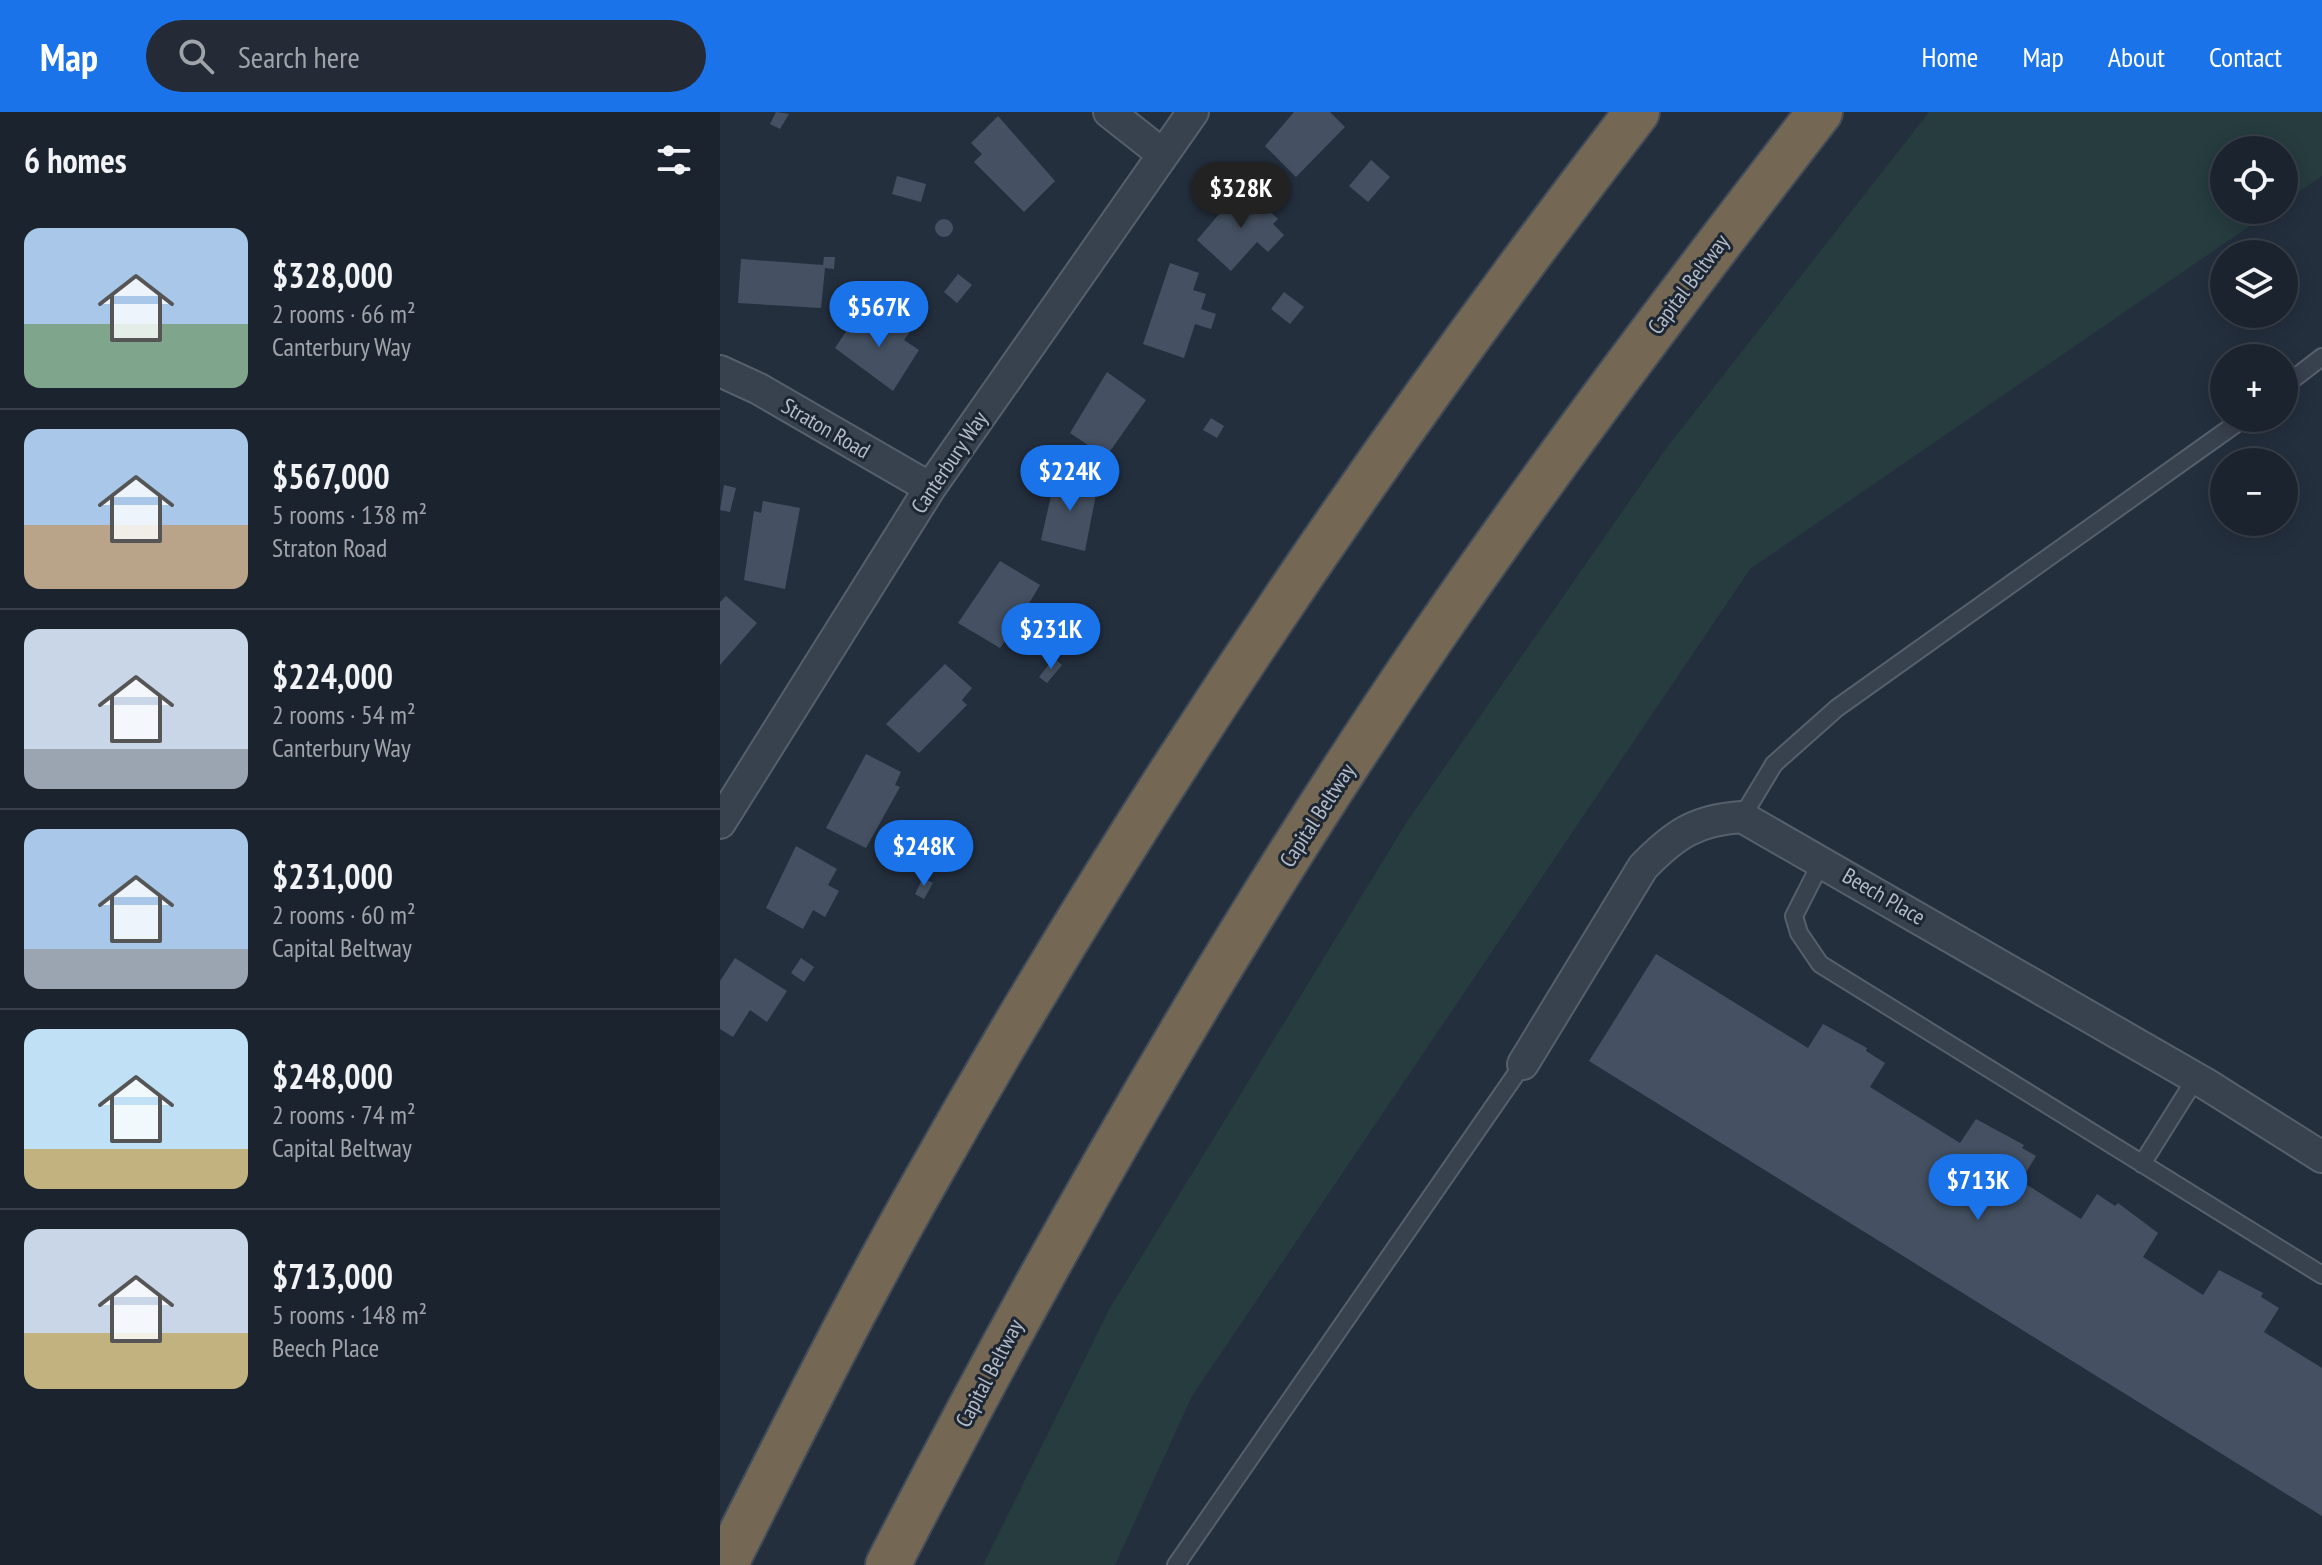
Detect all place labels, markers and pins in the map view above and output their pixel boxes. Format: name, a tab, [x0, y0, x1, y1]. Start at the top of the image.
pin: $328K	[1185, 162, 1297, 230]
pin: $567K	[823, 281, 935, 349]
pin: $224K	[1014, 445, 1126, 513]
pin: $231K	[995, 603, 1107, 671]
pin: $248K	[868, 820, 980, 888]
pin: $713K	[1922, 1154, 2034, 1222]

